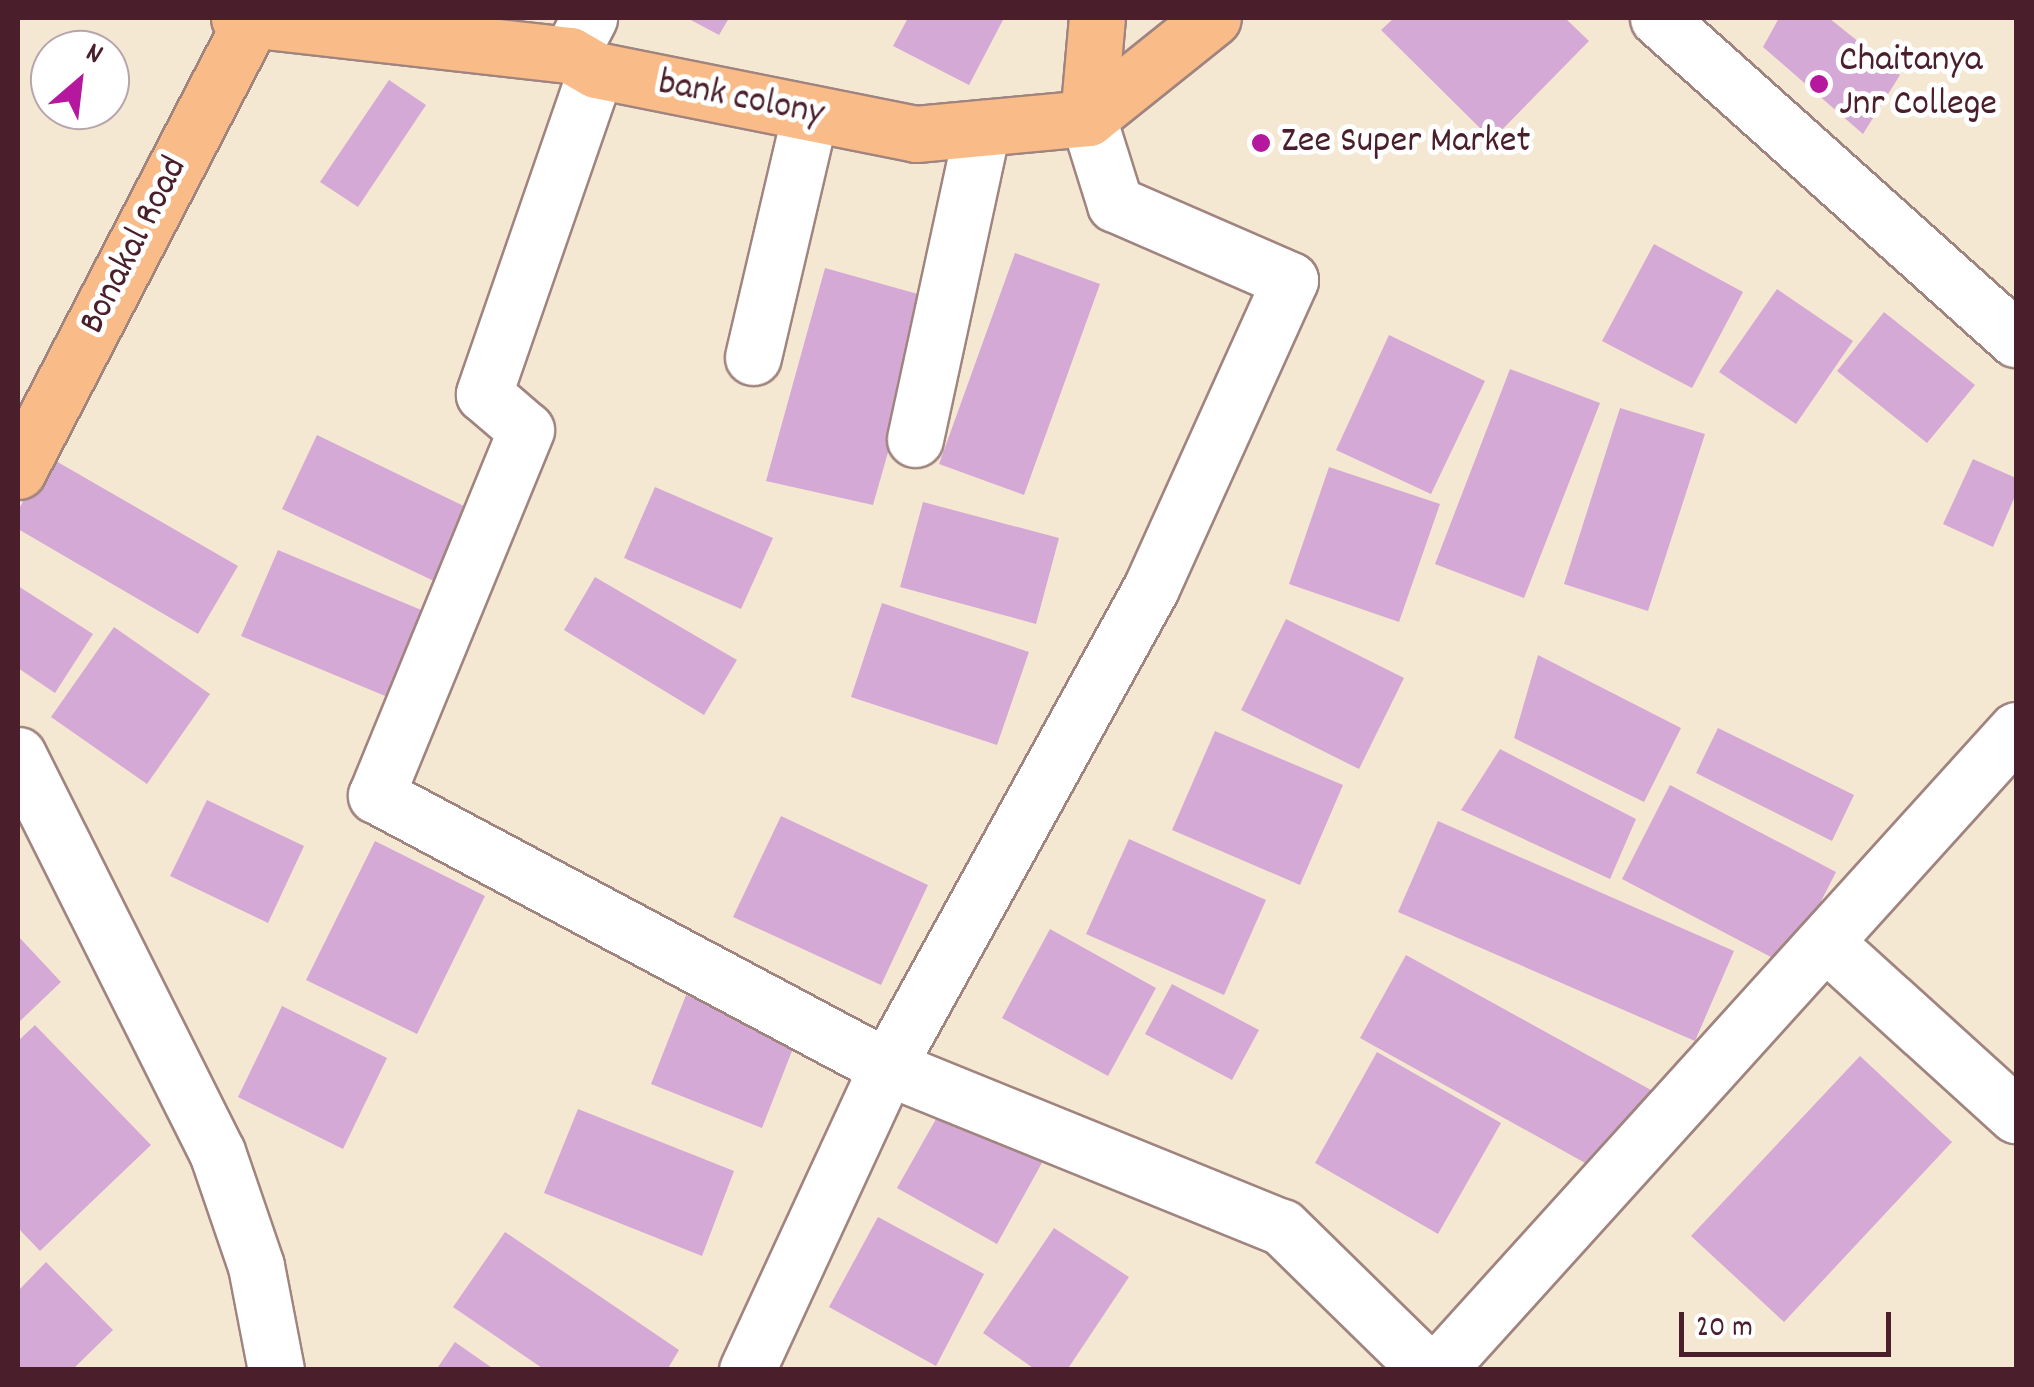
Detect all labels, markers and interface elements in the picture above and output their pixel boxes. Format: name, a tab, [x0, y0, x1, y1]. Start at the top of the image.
north arrow	[30, 30, 130, 130]
text: N	[78, 34, 109, 76]
place label: Chaitanya Jnr College	[1839, 39, 1997, 128]
street label: bank colony	[655, 62, 827, 138]
marker: Chaitanya Jnr College	[1808, 73, 1830, 95]
place label: Zee Super Market	[1281, 120, 1531, 166]
marker: Zee Super Market	[1250, 132, 1272, 154]
street label: Bonakal Road	[71, 150, 199, 342]
scale bar	[1684, 1292, 1896, 1354]
text: 20 m	[1696, 1308, 1753, 1351]

